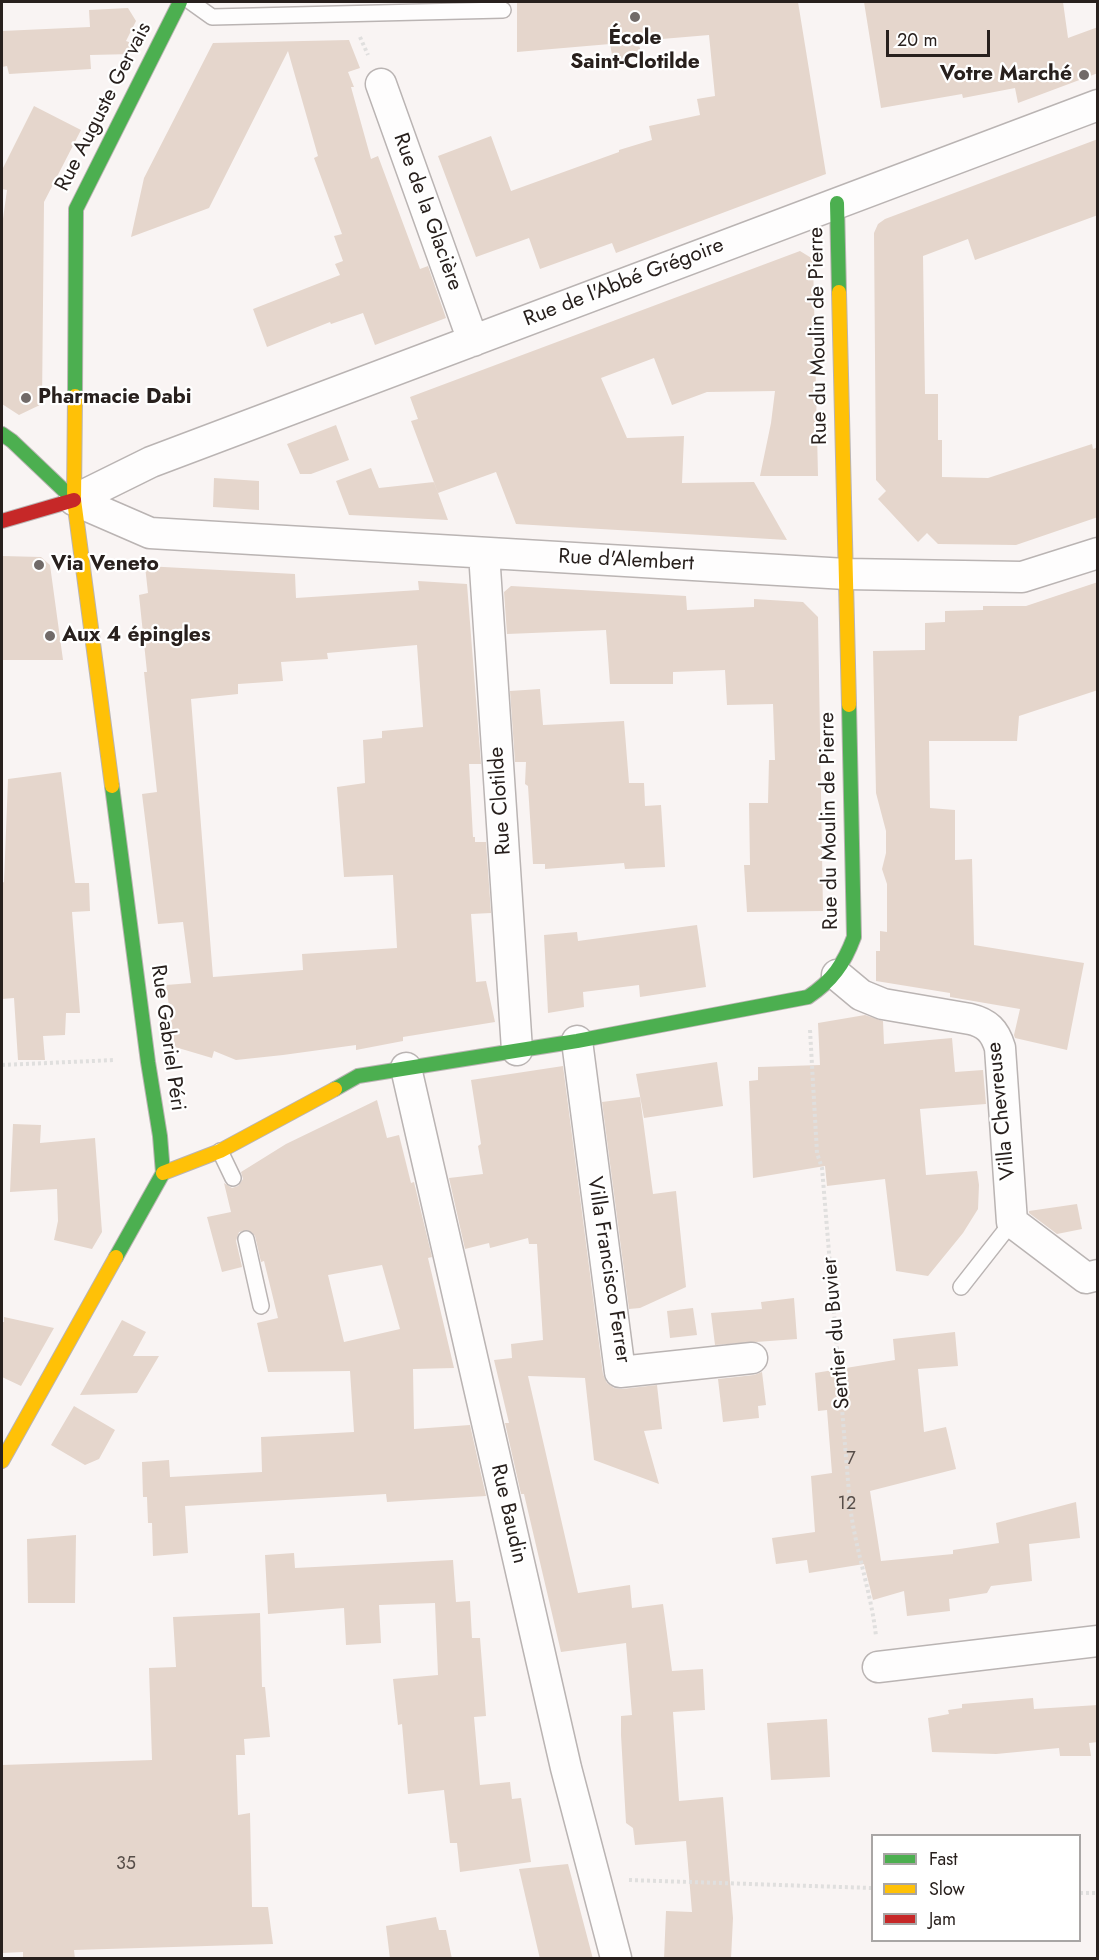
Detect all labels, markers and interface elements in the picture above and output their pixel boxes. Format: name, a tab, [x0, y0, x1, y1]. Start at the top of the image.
marker: École Saint-Clotilde	[628, 10, 642, 24]
street label: Rue Auguste Gervais	[51, 18, 157, 196]
scale bar	[889, 18, 992, 56]
place label: École Saint-Clotilde	[570, 26, 700, 76]
text: 20 m	[897, 27, 937, 53]
place label: Votre Marché	[940, 62, 1072, 88]
marker: Votre Marché	[1077, 68, 1091, 82]
street label: Rue de la Glacière	[387, 130, 467, 294]
street label: Rue du Moulin de Pierre	[804, 227, 834, 445]
street label: Rue de l'Abbé Grégoire	[520, 233, 728, 333]
place label: Pharmacie Dabi	[38, 385, 191, 411]
marker: Pharmacie Dabi	[19, 391, 33, 405]
street label: Rue d'Alembert	[558, 545, 694, 577]
place label: Via Veneto	[51, 552, 159, 578]
marker: Via Veneto	[32, 558, 46, 572]
place label: Aux 4 épingles	[62, 623, 210, 649]
marker: Aux 4 épingles	[43, 629, 57, 643]
street label: Rue du Moulin de Pierre	[815, 712, 845, 930]
street label: Rue Clotilde	[485, 746, 517, 856]
street label: Rue Gabriel Péri	[144, 963, 190, 1113]
street label: Villa Chevreuse	[982, 1041, 1022, 1181]
street label: Villa Francisco Ferrer	[581, 1175, 635, 1365]
street label: Sentier du Buvier	[818, 1256, 856, 1410]
house number: 7	[846, 1449, 856, 1471]
street label: Rue Baudin	[484, 1462, 532, 1566]
house number: 12	[838, 1494, 856, 1516]
legend	[871, 1834, 1081, 1942]
text: Fast	[929, 1846, 958, 1872]
house number: 35	[116, 1854, 136, 1876]
text: Slow	[929, 1876, 965, 1902]
text: Jam	[929, 1906, 956, 1932]

